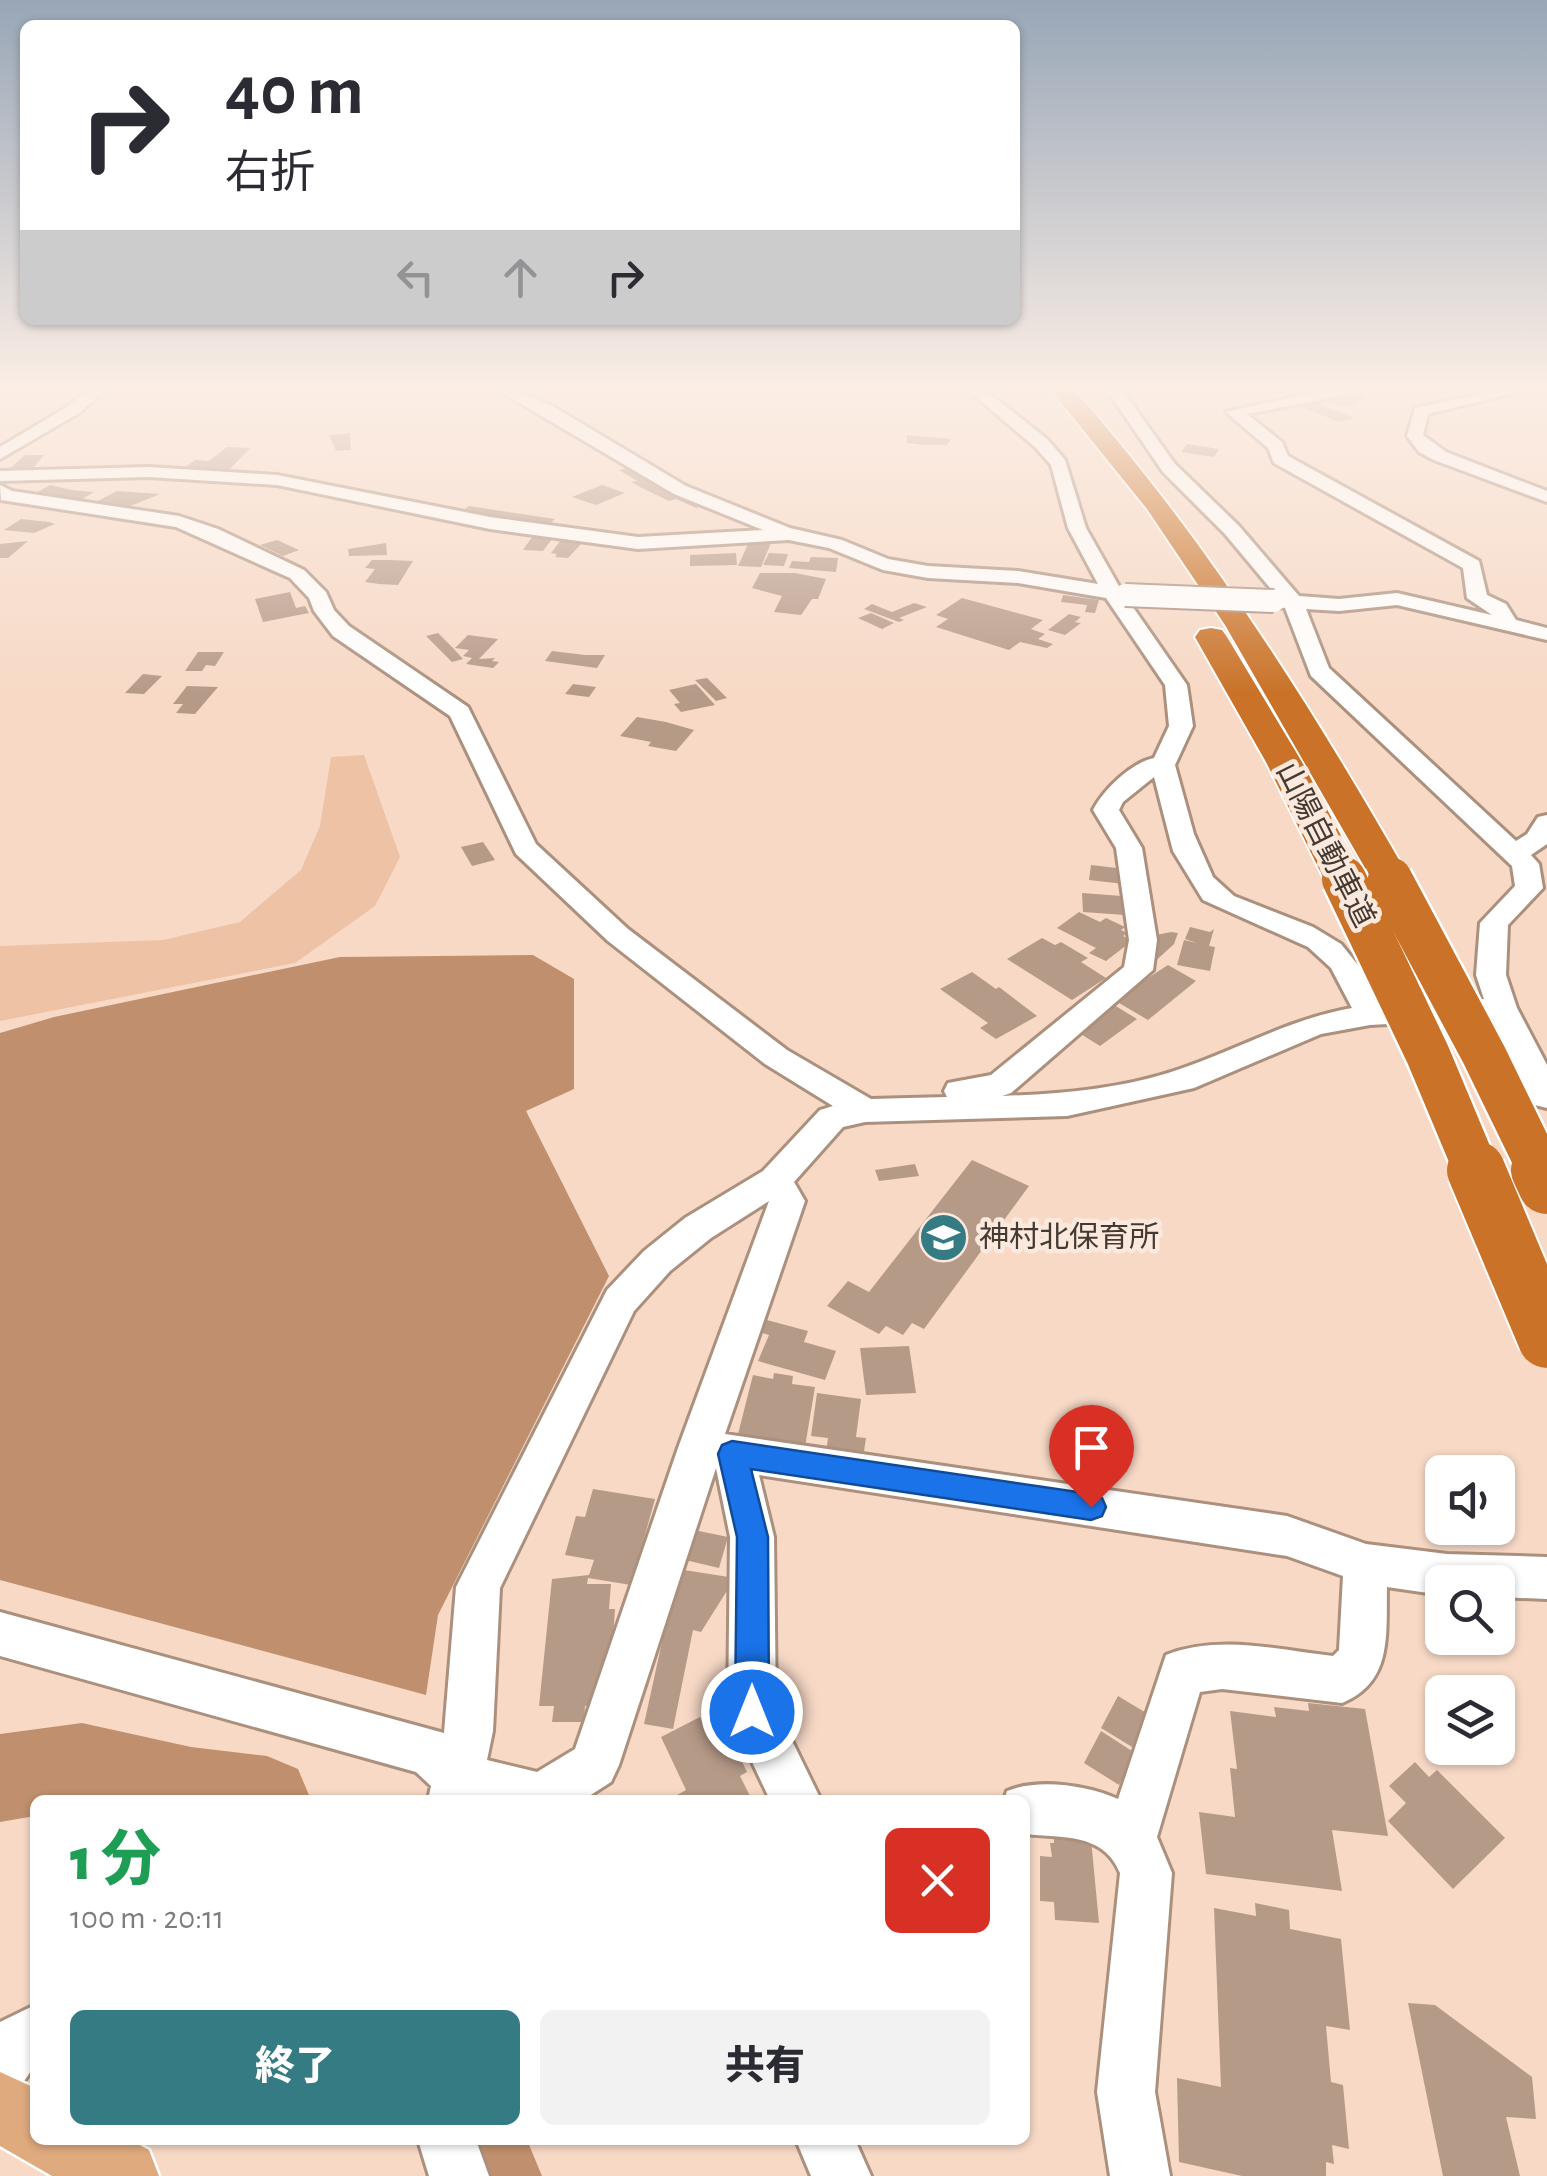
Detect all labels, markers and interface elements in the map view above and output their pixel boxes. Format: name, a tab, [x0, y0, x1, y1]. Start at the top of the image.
text: 40 m	[225, 57, 364, 127]
icon: right	[60, 60, 190, 190]
text: 右折	[225, 151, 315, 196]
icon: left	[388, 250, 443, 305]
icon: ahead	[493, 250, 548, 305]
icon: right	[598, 250, 653, 305]
street label: 山陽自動車道	[1271, 757, 1381, 932]
school or university icon: 神村北保育所	[918, 1212, 970, 1264]
place label: 神村北保育所	[979, 1221, 1159, 1253]
pin	[1049, 1405, 1134, 1508]
icon: arrive	[1064, 1420, 1119, 1475]
map controls	[1425, 1455, 1515, 1765]
button: sound	[1425, 1455, 1515, 1545]
button: search	[1425, 1565, 1515, 1655]
position arrow	[700, 1660, 804, 1764]
button: layers	[1425, 1675, 1515, 1765]
button: close	[885, 1828, 990, 1933]
text: 1 分	[70, 1831, 161, 1891]
text: 100 m · 20:11	[70, 1902, 224, 1934]
button: 終了	[70, 2010, 520, 2125]
button: 共有	[540, 2010, 990, 2125]

